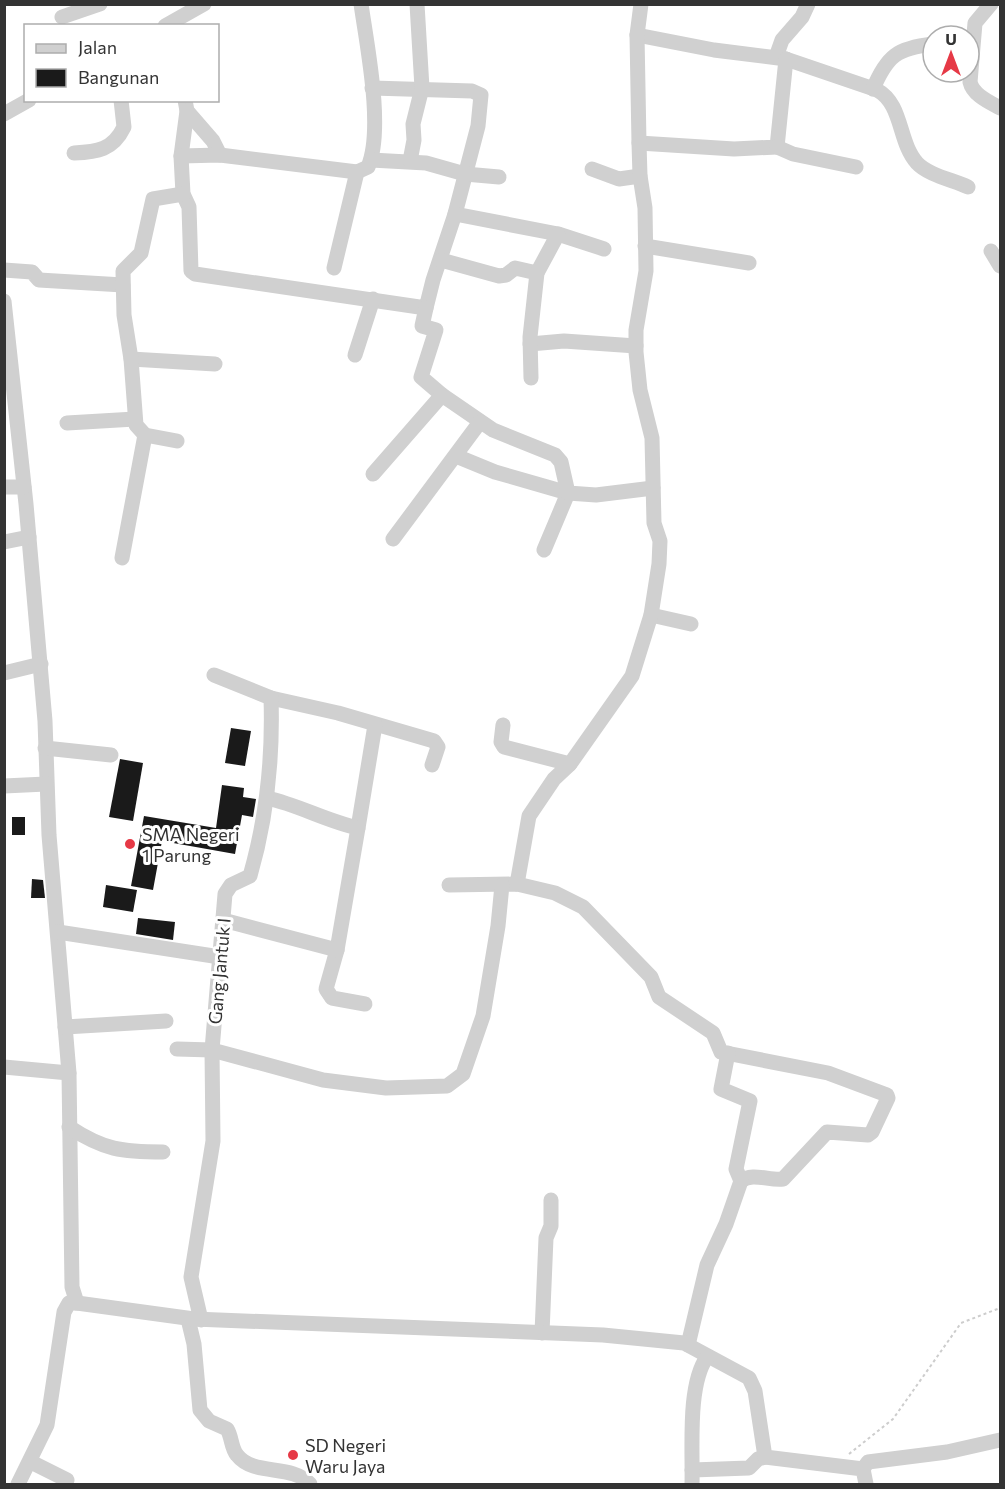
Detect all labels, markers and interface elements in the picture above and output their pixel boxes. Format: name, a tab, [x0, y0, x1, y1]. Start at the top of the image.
legend	[24, 24, 219, 102]
north arrow	[921, 24, 981, 84]
text: U	[945, 29, 957, 48]
text: Jalan	[78, 36, 117, 58]
text: Bangunan	[78, 66, 159, 88]
place label: SMA Negeri 1 Parung	[142, 823, 240, 866]
marker: SMA Negeri 1 Parung	[123, 837, 137, 851]
street label: Gang Jantuk I	[203, 917, 235, 1025]
place label: SD Negeri Waru Jaya	[305, 1434, 386, 1477]
marker: SD Negeri Waru Jaya	[286, 1448, 300, 1462]

